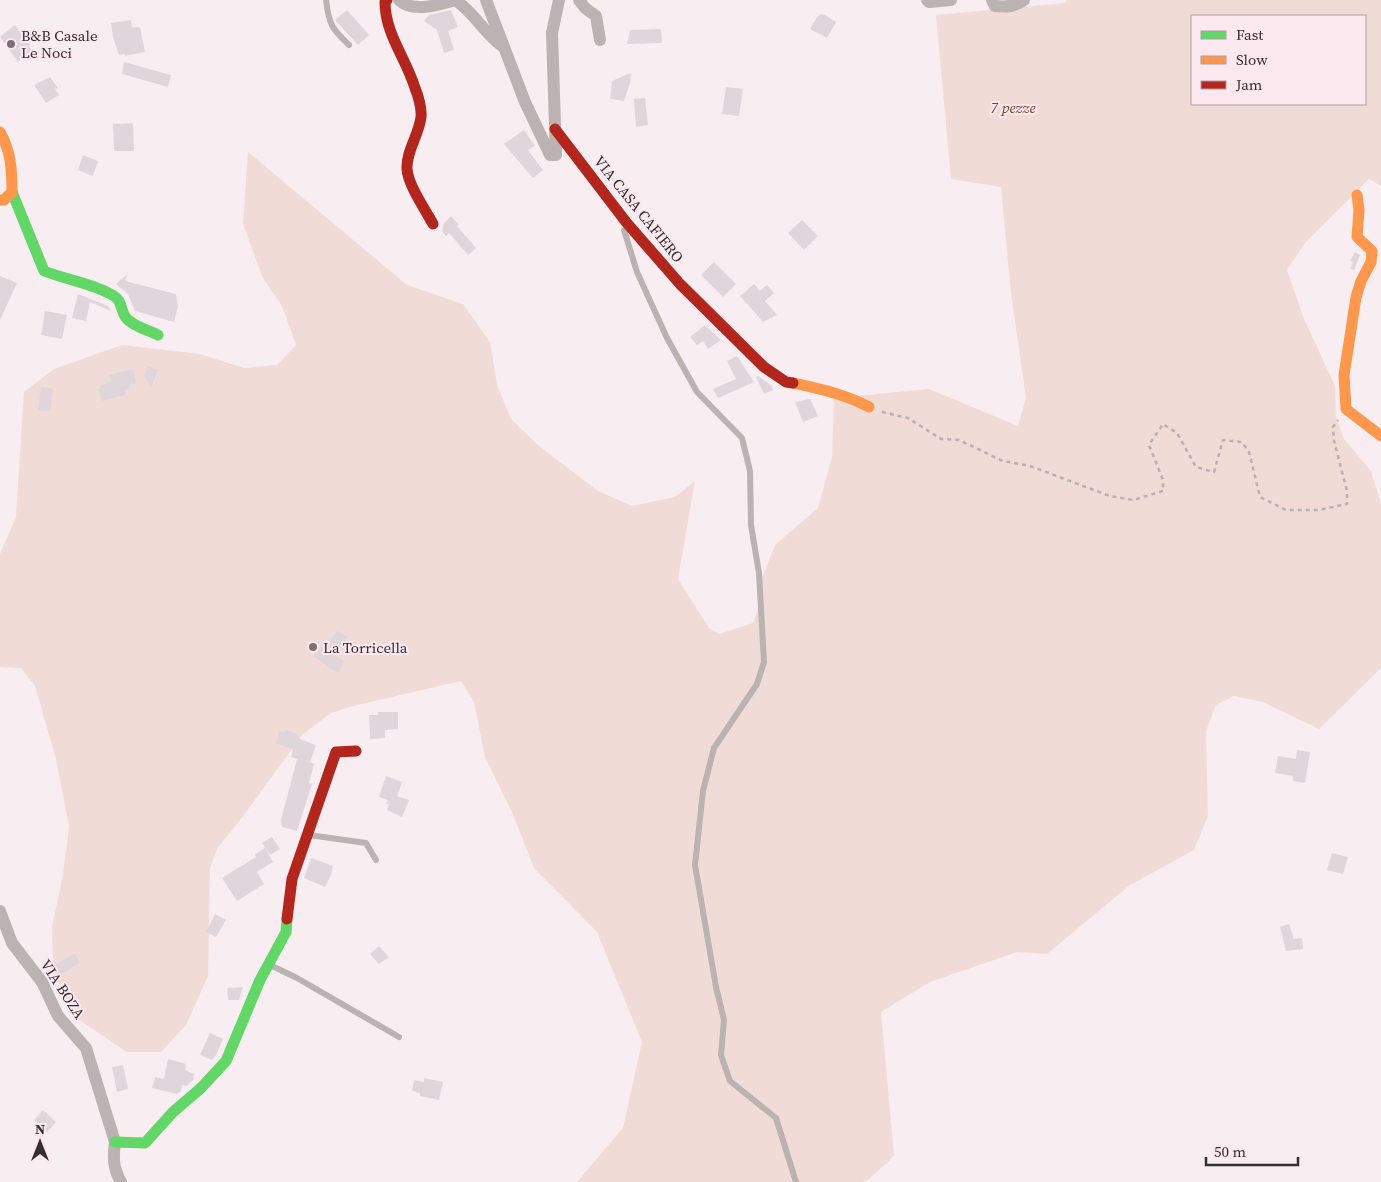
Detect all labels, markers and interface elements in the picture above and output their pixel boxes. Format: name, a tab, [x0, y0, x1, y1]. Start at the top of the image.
legend	[1191, 15, 1366, 105]
text: Fast	[1236, 24, 1263, 45]
place label: B&B Casale Le Noci	[21, 25, 98, 63]
marker: B&B Casale Le Noci	[5, 38, 17, 50]
text: Slow	[1236, 49, 1268, 70]
text: Jam	[1235, 74, 1263, 95]
park label: 7 pezze	[990, 97, 1036, 118]
street label: VIA CASA CAFIERO	[589, 151, 689, 267]
place label: La Torricella	[323, 637, 408, 658]
marker: La Torricella	[307, 641, 319, 653]
street label: VIA BOZA	[36, 955, 90, 1023]
north arrow	[15, 1117, 65, 1167]
text: N	[35, 1119, 45, 1139]
scale bar	[1206, 1134, 1298, 1166]
text: 50 m	[1214, 1141, 1246, 1162]

